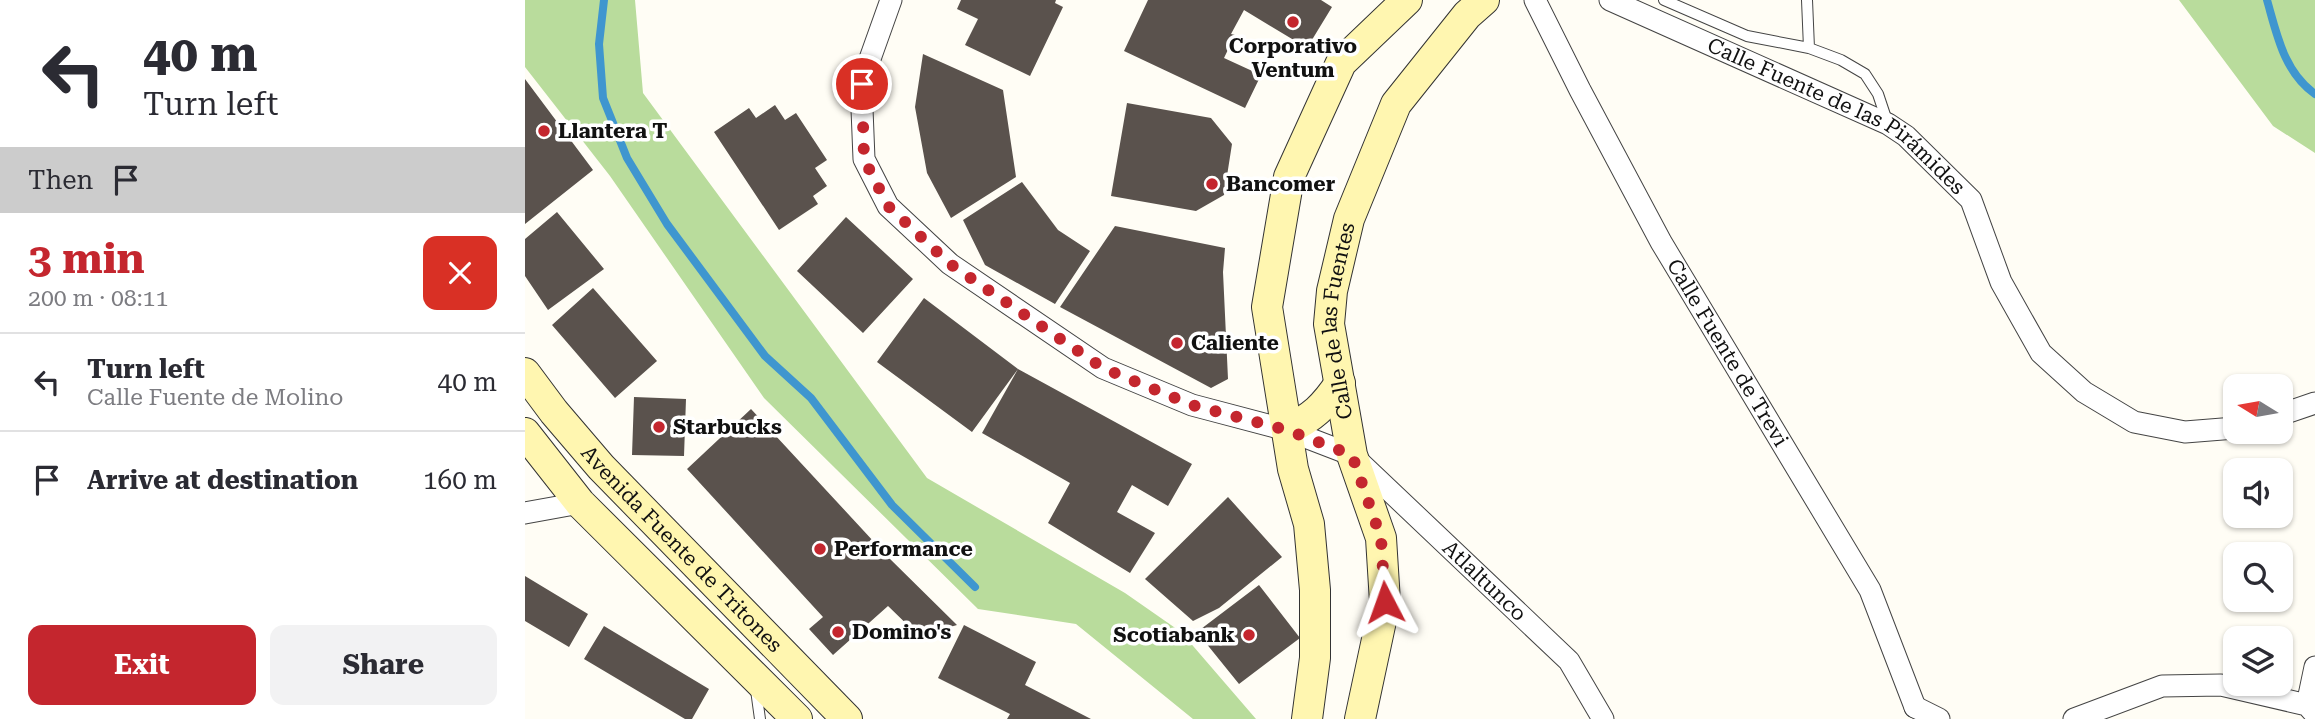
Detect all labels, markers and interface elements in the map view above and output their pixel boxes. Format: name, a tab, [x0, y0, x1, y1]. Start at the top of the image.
marker: Corporativo Ventum	[1285, 14, 1301, 30]
text: 40 m	[143, 26, 258, 83]
icon: left	[28, 28, 119, 119]
street label: Calle Fuente de las Pirámides	[1704, 33, 1970, 199]
place label: Corporativo Ventum	[1229, 34, 1357, 82]
pin	[832, 54, 892, 114]
icon: arrive	[843, 65, 881, 103]
text: Turn left	[143, 85, 278, 123]
place label: Llantera T	[558, 119, 668, 143]
marker: Llantera T	[536, 123, 552, 139]
icon: arrive	[107, 161, 145, 199]
text: Then	[28, 165, 93, 195]
place label: Bancomer	[1226, 172, 1336, 196]
marker: Bancomer	[1204, 176, 1220, 192]
street label: Calle de las Fuentes	[1317, 220, 1360, 421]
text: 3 min	[28, 234, 145, 283]
button: close	[423, 236, 497, 310]
street label: Calle Fuente de Trevi	[1662, 255, 1793, 451]
text: 200 m · 08:11	[28, 285, 168, 312]
place label: Caliente	[1191, 331, 1279, 355]
marker: Caliente	[1169, 335, 1185, 351]
text: Turn left	[87, 354, 205, 384]
icon: left	[28, 363, 66, 401]
text: 40 m	[438, 367, 497, 397]
north arrow	[2223, 374, 2293, 444]
map controls	[2223, 374, 2293, 696]
text: Calle Fuente de Molino	[87, 384, 343, 411]
place label: Starbucks	[673, 415, 782, 439]
marker: Starbucks	[651, 419, 667, 435]
street label: Avenida Fuente de Tritones	[576, 441, 787, 657]
button: sound	[2223, 458, 2293, 528]
icon: arrive	[28, 461, 66, 499]
text: Arrive at destination	[87, 465, 358, 495]
text: 160 m	[423, 465, 497, 495]
street label: Atlaltunco	[1438, 536, 1531, 626]
place label: Performance	[834, 537, 973, 561]
marker: Performance	[812, 541, 828, 557]
button: search	[2223, 542, 2293, 612]
position arrow	[1348, 565, 1422, 639]
place label: Domino's	[852, 620, 951, 644]
place label: Scotiabank	[1113, 623, 1236, 647]
marker: Domino's	[830, 624, 846, 640]
button: Exit	[28, 625, 256, 705]
button: Share	[270, 625, 497, 705]
button: layers	[2223, 626, 2293, 696]
marker: Scotiabank	[1241, 627, 1257, 643]

